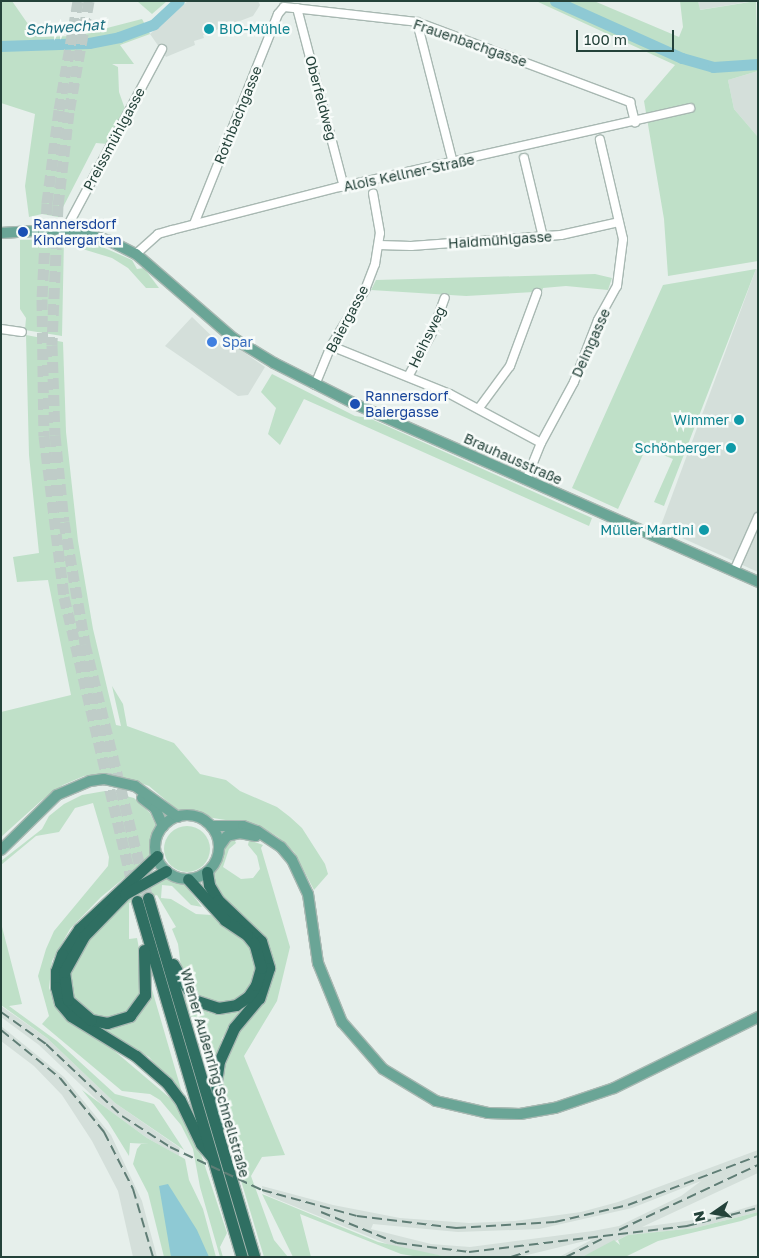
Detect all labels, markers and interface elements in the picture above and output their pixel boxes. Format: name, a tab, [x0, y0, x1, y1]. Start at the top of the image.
water label: Schwechat	[25, 15, 105, 39]
street label: Frauenbachgasse	[411, 16, 529, 70]
scale bar	[579, 20, 676, 52]
place label: BIO-Mühle	[219, 21, 290, 37]
marker: BIO-Mühle	[203, 23, 215, 35]
text: 100 m	[584, 30, 627, 48]
street label: Oberfeldweg	[302, 54, 340, 142]
street label: Rothbachgasse	[211, 64, 265, 166]
street label: Preissmühlgasse	[80, 85, 148, 193]
street label: Alois Kellner-Straße	[342, 151, 476, 195]
place label: Rannersdorf Kindergarten	[33, 216, 122, 248]
marker: Rannersdorf Kindergarten	[17, 226, 29, 238]
street label: Haidmühlgasse	[447, 228, 553, 252]
street label: Baiergasse	[322, 282, 372, 356]
street label: Heihsweg	[405, 303, 449, 371]
street label: Deimgasse	[568, 306, 614, 380]
place label: Spar	[222, 334, 253, 350]
marker: Spar	[206, 336, 218, 348]
place label: Rannersdorf Baiergasse	[365, 388, 448, 421]
marker: Rannersdorf Baiergasse	[349, 398, 361, 410]
place label: Wimmer	[673, 412, 729, 428]
marker: Wimmer	[733, 414, 745, 426]
street label: Brauhausstraße	[461, 430, 565, 488]
place label: Schönberger	[635, 440, 721, 456]
marker: Schönberger	[725, 442, 737, 454]
place label: Müller Martini	[600, 522, 694, 538]
marker: Müller Martini	[698, 524, 710, 536]
street label: Wiener Außenring Schnellstraße	[177, 967, 253, 1179]
north arrow	[689, 1188, 739, 1238]
text: N	[689, 1209, 708, 1224]

